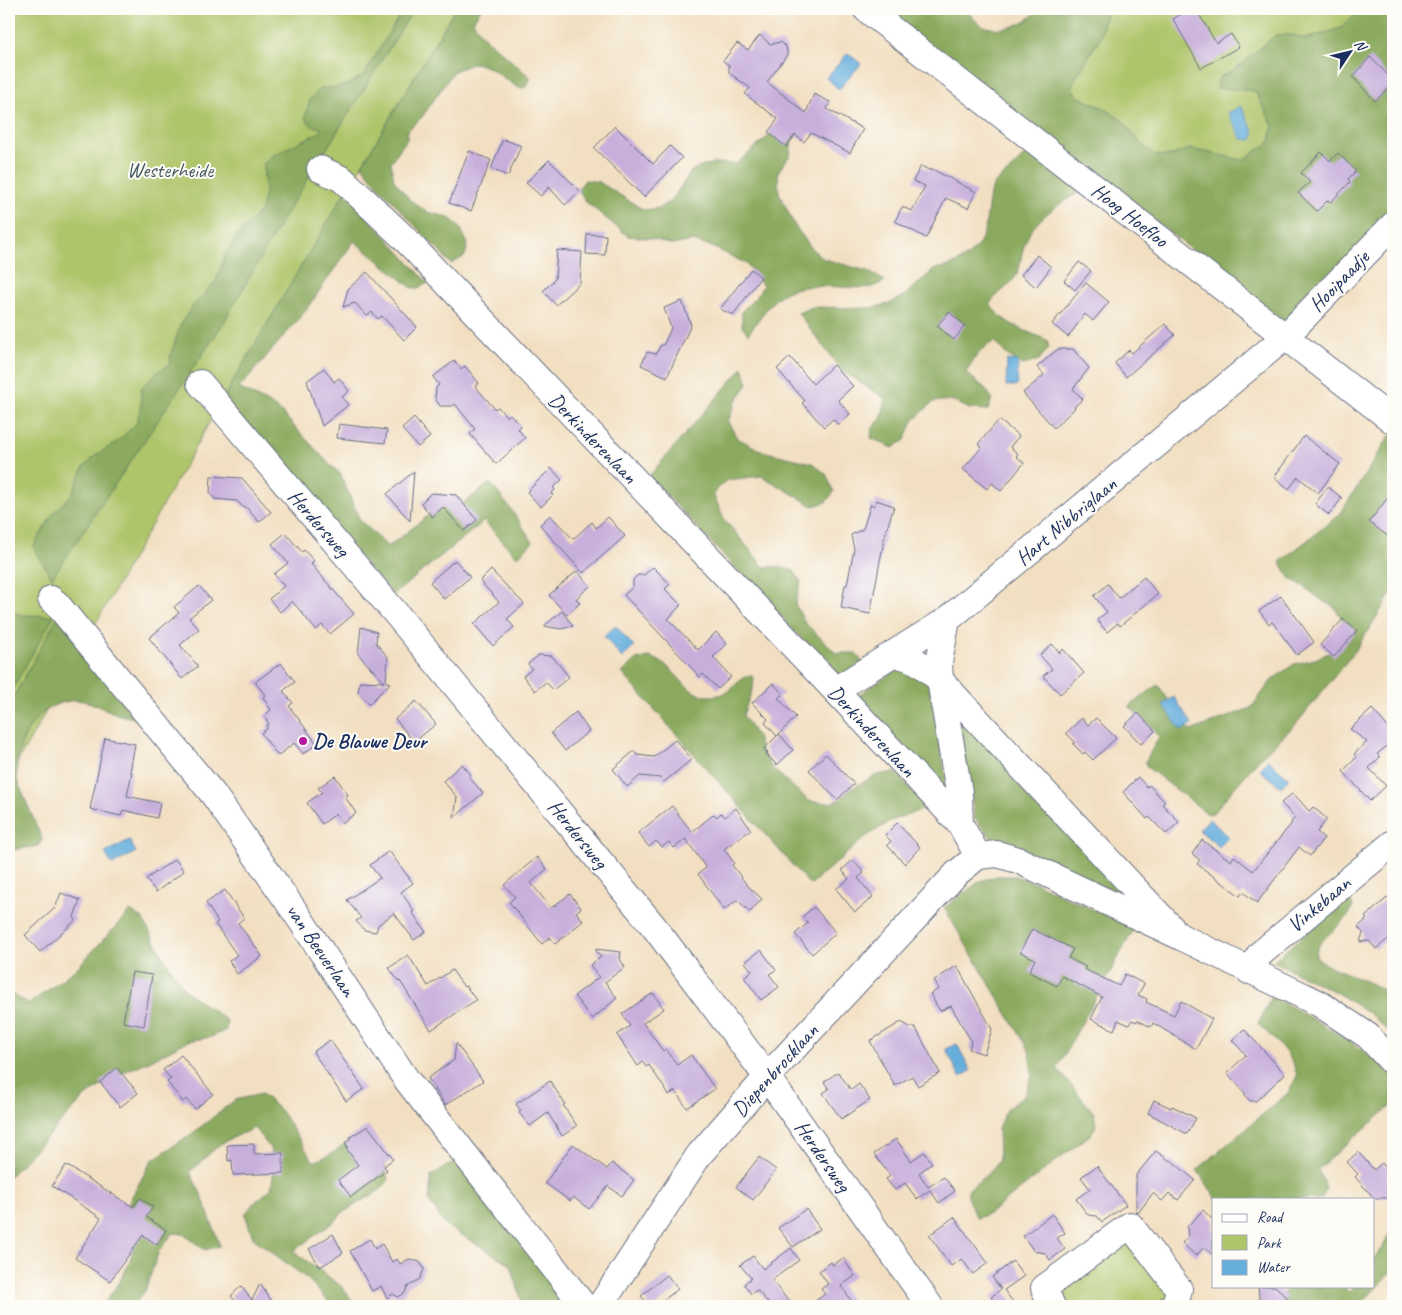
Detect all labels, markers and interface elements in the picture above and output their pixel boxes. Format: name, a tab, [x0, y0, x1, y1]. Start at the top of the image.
north arrow	[1324, 28, 1374, 78]
text: N	[1351, 36, 1371, 55]
park label: Westerheide	[127, 157, 214, 183]
street label: Hoog Hoefloo	[1087, 177, 1175, 254]
street label: Hooipaadje	[1303, 244, 1375, 317]
street label: Derkinderenlaan	[543, 387, 643, 489]
street label: Hart Nibbriglaan	[1010, 471, 1122, 571]
street label: Herdersweg	[283, 484, 356, 563]
street label: Derkinderenlaan	[823, 679, 922, 783]
place label: De Blauwe Deur	[313, 728, 429, 754]
marker: De Blauwe Deur	[297, 735, 309, 747]
street label: Herdersweg	[542, 794, 615, 875]
street label: Vinkebaan	[1282, 870, 1356, 938]
street label: van Beeverlaan	[280, 899, 362, 1003]
street label: Diepenbrocklaan	[726, 1018, 824, 1122]
street label: Herdersweg	[789, 1115, 858, 1198]
legend	[1212, 1198, 1374, 1288]
text: Road	[1257, 1208, 1284, 1227]
text: Park	[1257, 1234, 1282, 1253]
text: Water	[1257, 1258, 1291, 1277]

